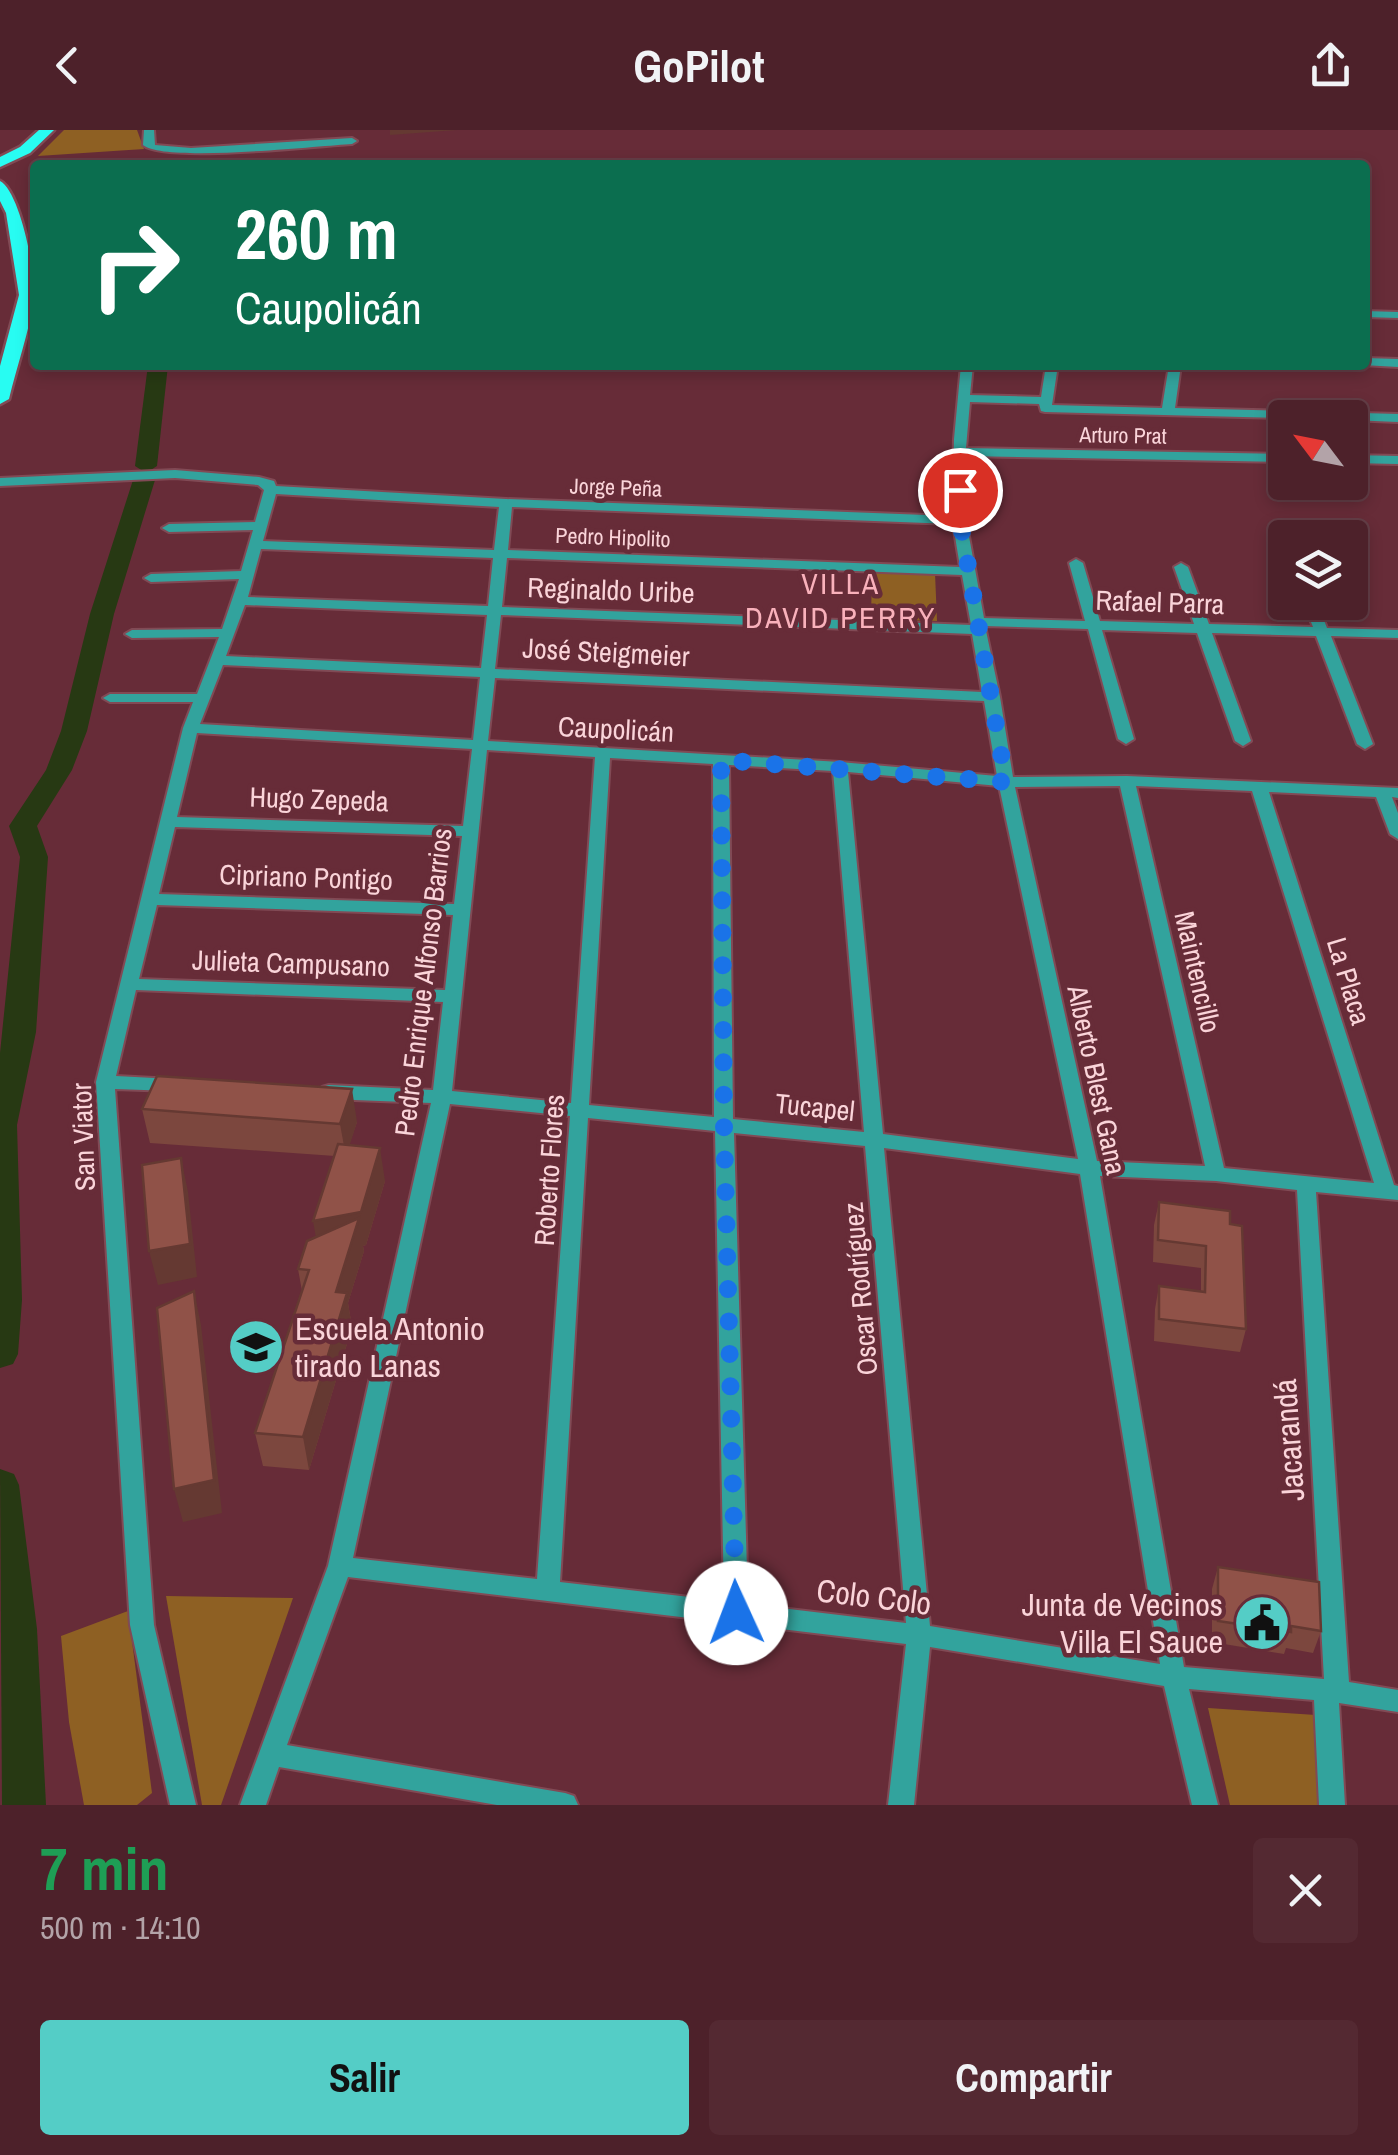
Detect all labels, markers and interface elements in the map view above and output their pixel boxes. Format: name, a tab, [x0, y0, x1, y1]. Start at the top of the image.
text: GoPilot	[633, 35, 765, 96]
icon: back	[40, 38, 95, 93]
icon: share	[1303, 38, 1358, 93]
text: 260 m	[235, 187, 398, 281]
icon: right	[70, 200, 200, 330]
text: Caupolicán	[235, 277, 422, 338]
north arrow	[1268, 400, 1368, 500]
map controls	[1268, 400, 1368, 620]
street label: Arturo Prat	[1078, 419, 1167, 451]
pin	[918, 448, 1003, 533]
icon: arrive	[933, 463, 988, 518]
street label: Jorge Peña	[569, 470, 663, 504]
street label: Pedro Hipolito	[555, 520, 671, 554]
button: layers	[1268, 520, 1368, 620]
district label: VILLA DAVID PERRY	[745, 563, 937, 637]
street label: Reginaldo Uribe	[527, 568, 695, 612]
street label: Rafael Parra	[1095, 581, 1225, 623]
street label: José Steigmeier	[522, 629, 691, 675]
street label: Caupolicán	[557, 707, 675, 751]
street label: Hugo Zepeda	[249, 778, 389, 820]
street label: Pedro Enrique Alfonso Barrios	[385, 826, 461, 1138]
street label: Cipriano Pontigo	[219, 855, 393, 899]
street label: Maintencillo	[1166, 907, 1230, 1037]
street label: La Placa	[1318, 933, 1380, 1029]
street label: Julieta Campusano	[191, 941, 391, 985]
street label: Alberto Blest Gana	[1058, 981, 1136, 1178]
street label: San Viator	[62, 1082, 104, 1192]
street label: Tucapel	[773, 1084, 857, 1130]
street label: Roberto Flores	[525, 1093, 573, 1247]
street label: Oscar Rodríguez	[834, 1201, 886, 1377]
place label: Escuela Antonio tirado Lanas	[295, 1307, 485, 1387]
school or university icon: Escuela Antonio tirado Lanas	[226, 1317, 286, 1377]
street label: Jacarandá	[1263, 1377, 1314, 1503]
position arrow	[684, 1561, 788, 1665]
street label: Colo Colo	[814, 1568, 934, 1625]
place label: Junta de Vecinos Villa El Sauce	[1022, 1583, 1223, 1663]
public building icon: Junta de Vecinos Villa El Sauce	[1232, 1593, 1292, 1653]
text: 7 min	[40, 1828, 169, 1909]
button: close	[1253, 1838, 1358, 1943]
text: 500 m · 14:10	[40, 1906, 200, 1949]
button: Salir	[40, 2020, 689, 2135]
button: Compartir	[709, 2020, 1358, 2135]

